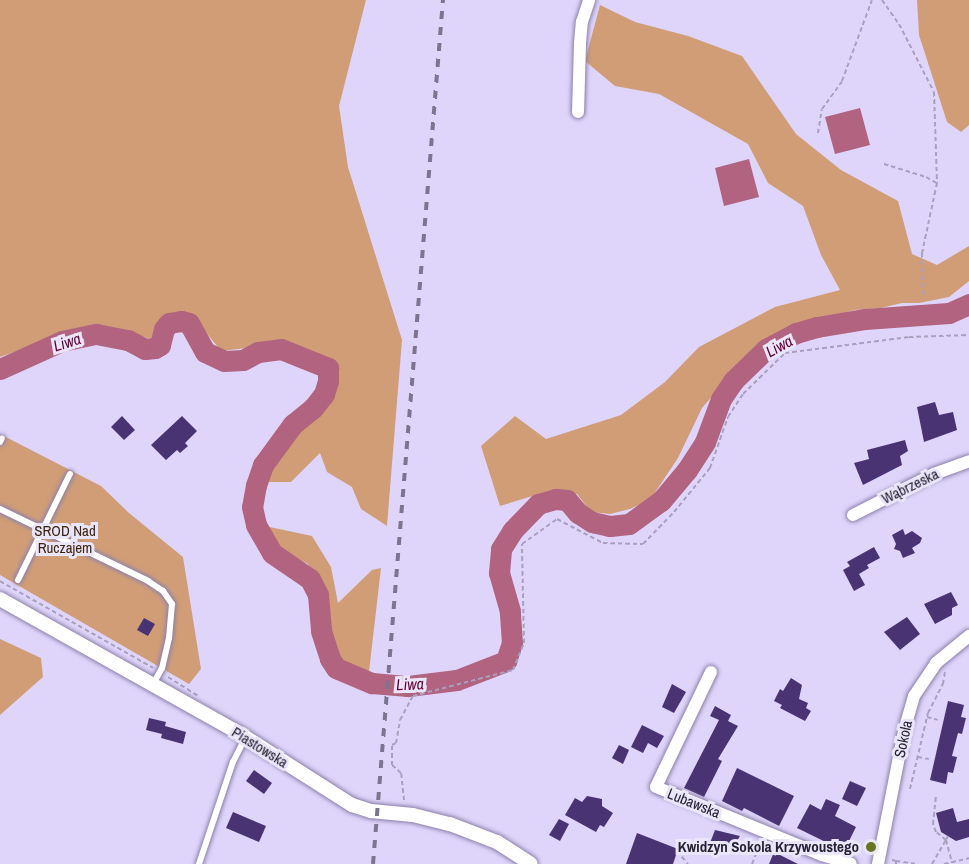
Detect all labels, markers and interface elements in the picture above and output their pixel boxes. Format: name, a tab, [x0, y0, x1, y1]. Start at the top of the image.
water label: Liwa	[51, 329, 83, 355]
water label: Liwa	[762, 331, 796, 361]
street label: Wąbrzeska	[879, 465, 941, 507]
park label: SROD Nad Ruczajem	[34, 521, 96, 556]
water label: Liwa	[396, 674, 424, 694]
street label: Sokola	[890, 719, 916, 759]
street label: Piastowska	[229, 723, 291, 771]
street label: Lubawska	[665, 784, 723, 822]
place label: Kwidzyn Sokola Krzywoustego	[678, 838, 859, 856]
marker: Kwidzyn Sokola Krzywoustego	[864, 840, 878, 854]

